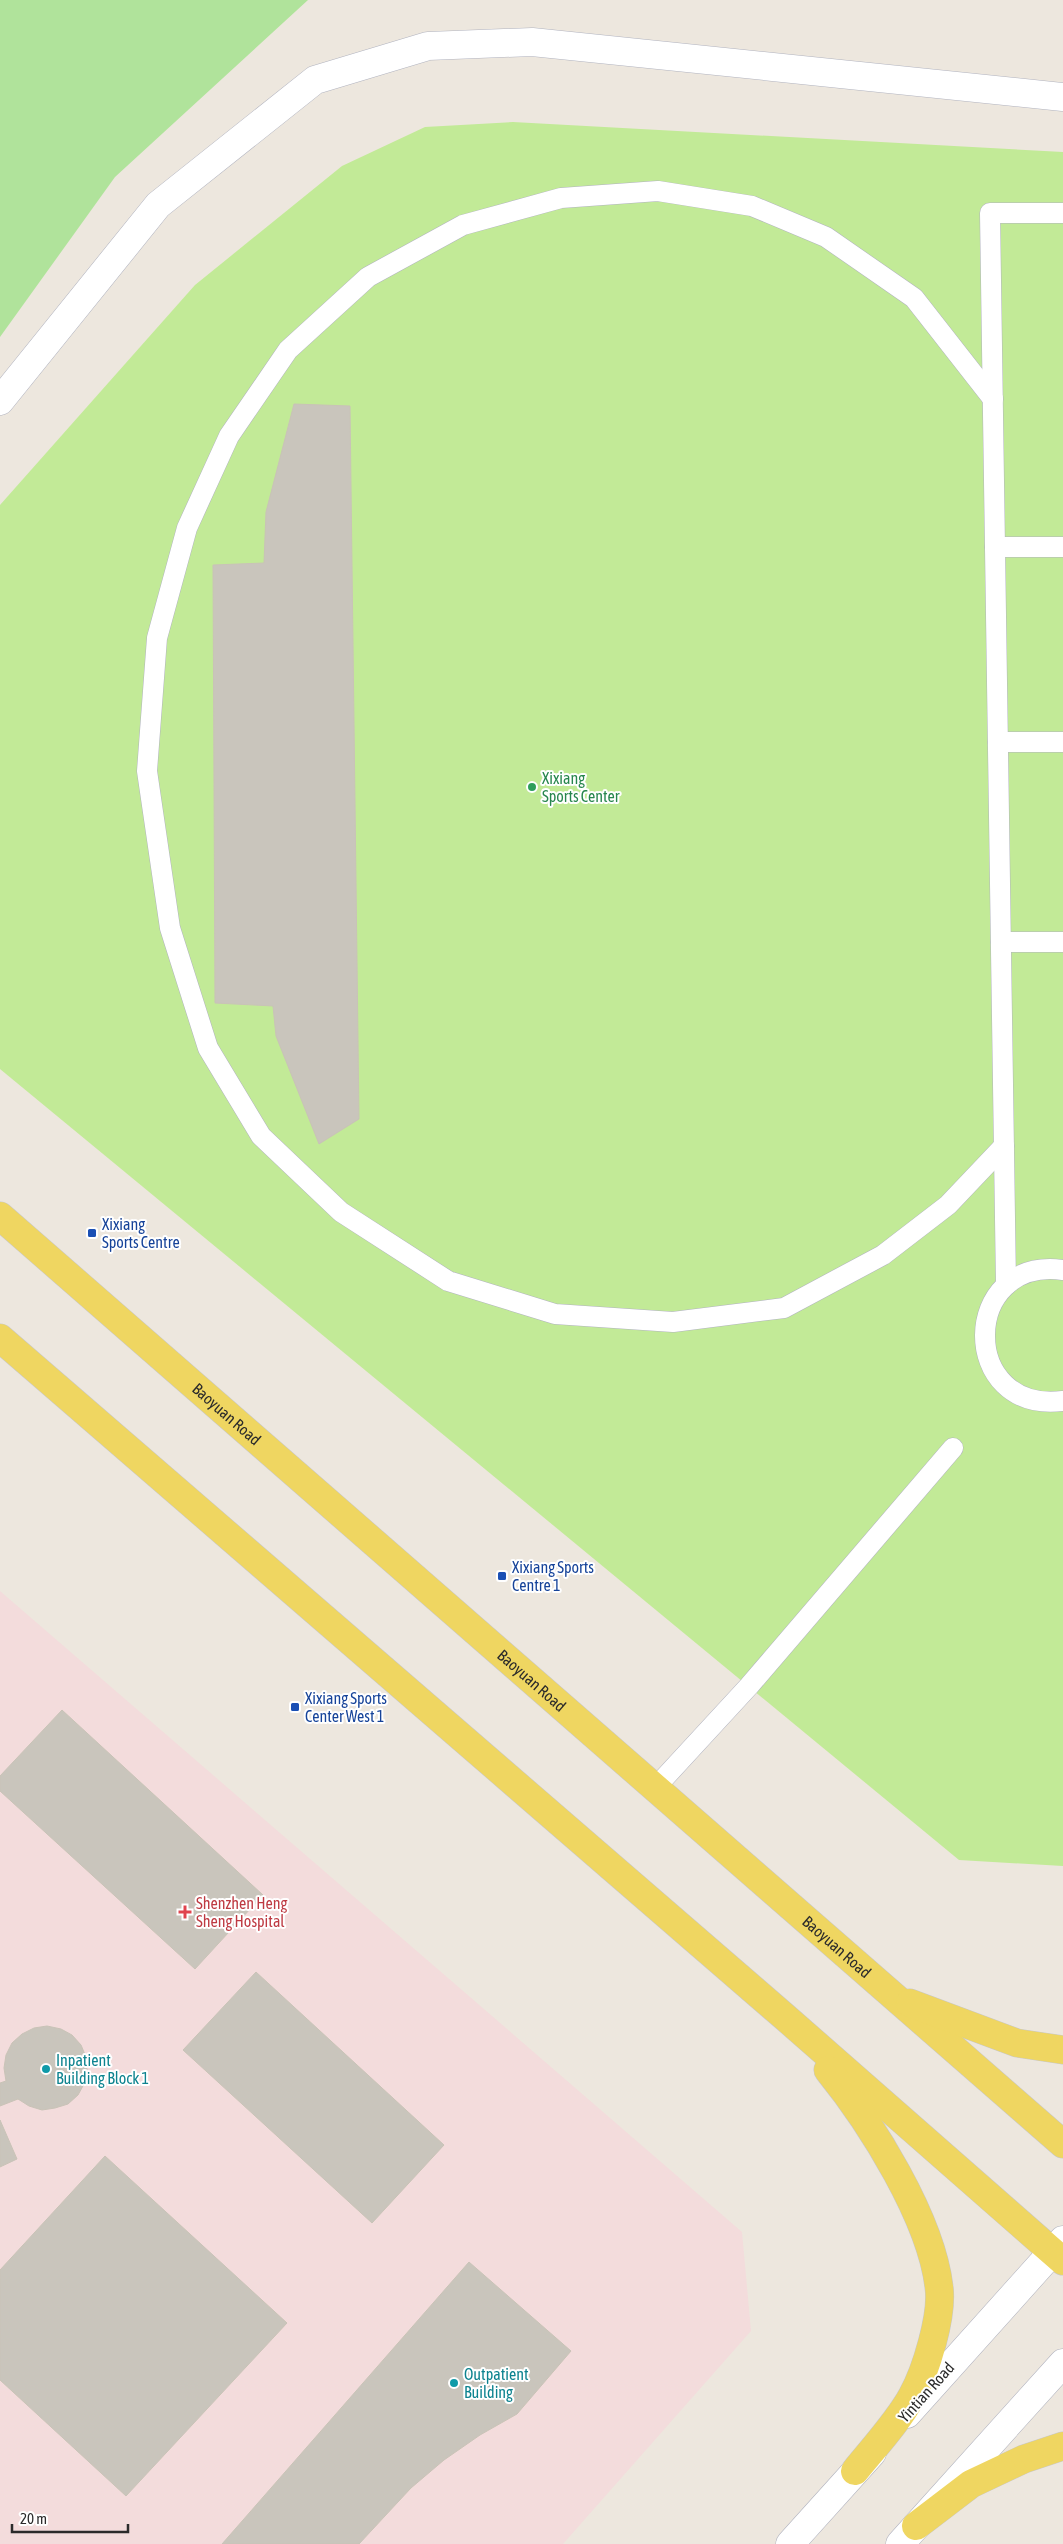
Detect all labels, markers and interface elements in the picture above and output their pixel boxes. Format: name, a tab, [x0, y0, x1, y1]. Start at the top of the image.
place label: Xixiang Sports Center	[542, 769, 620, 806]
marker: Xixiang Sports Center	[526, 781, 538, 793]
place label: Xixiang Sports Centre	[102, 1215, 180, 1252]
marker: Xixiang Sports Centre	[86, 1227, 98, 1239]
street label: Baoyuan Road	[189, 1379, 265, 1449]
place label: Xixiang Sports Centre 1	[512, 1558, 594, 1594]
marker: Xixiang Sports Centre 1	[496, 1570, 508, 1582]
street label: Baoyuan Road	[494, 1646, 570, 1715]
place label: Xixiang Sports Center West 1	[305, 1689, 387, 1725]
marker: Xixiang Sports Center West 1	[289, 1701, 301, 1713]
place label: Shenzhen Heng Sheng Hospital	[196, 1894, 288, 1931]
marker: Shenzhen Heng Sheng Hospital	[178, 1905, 192, 1919]
street label: Baoyuan Road	[799, 1912, 875, 1981]
place label: Inpatient Building Block 1	[56, 2051, 149, 2088]
marker: Inpatient Building Block 1	[40, 2063, 52, 2075]
street label: Yintian Road	[894, 2358, 958, 2426]
place label: Outpatient Building	[464, 2365, 529, 2402]
marker: Outpatient Building	[448, 2377, 460, 2389]
scale bar	[12, 2502, 129, 2534]
text: 20 m	[20, 2510, 47, 2527]

